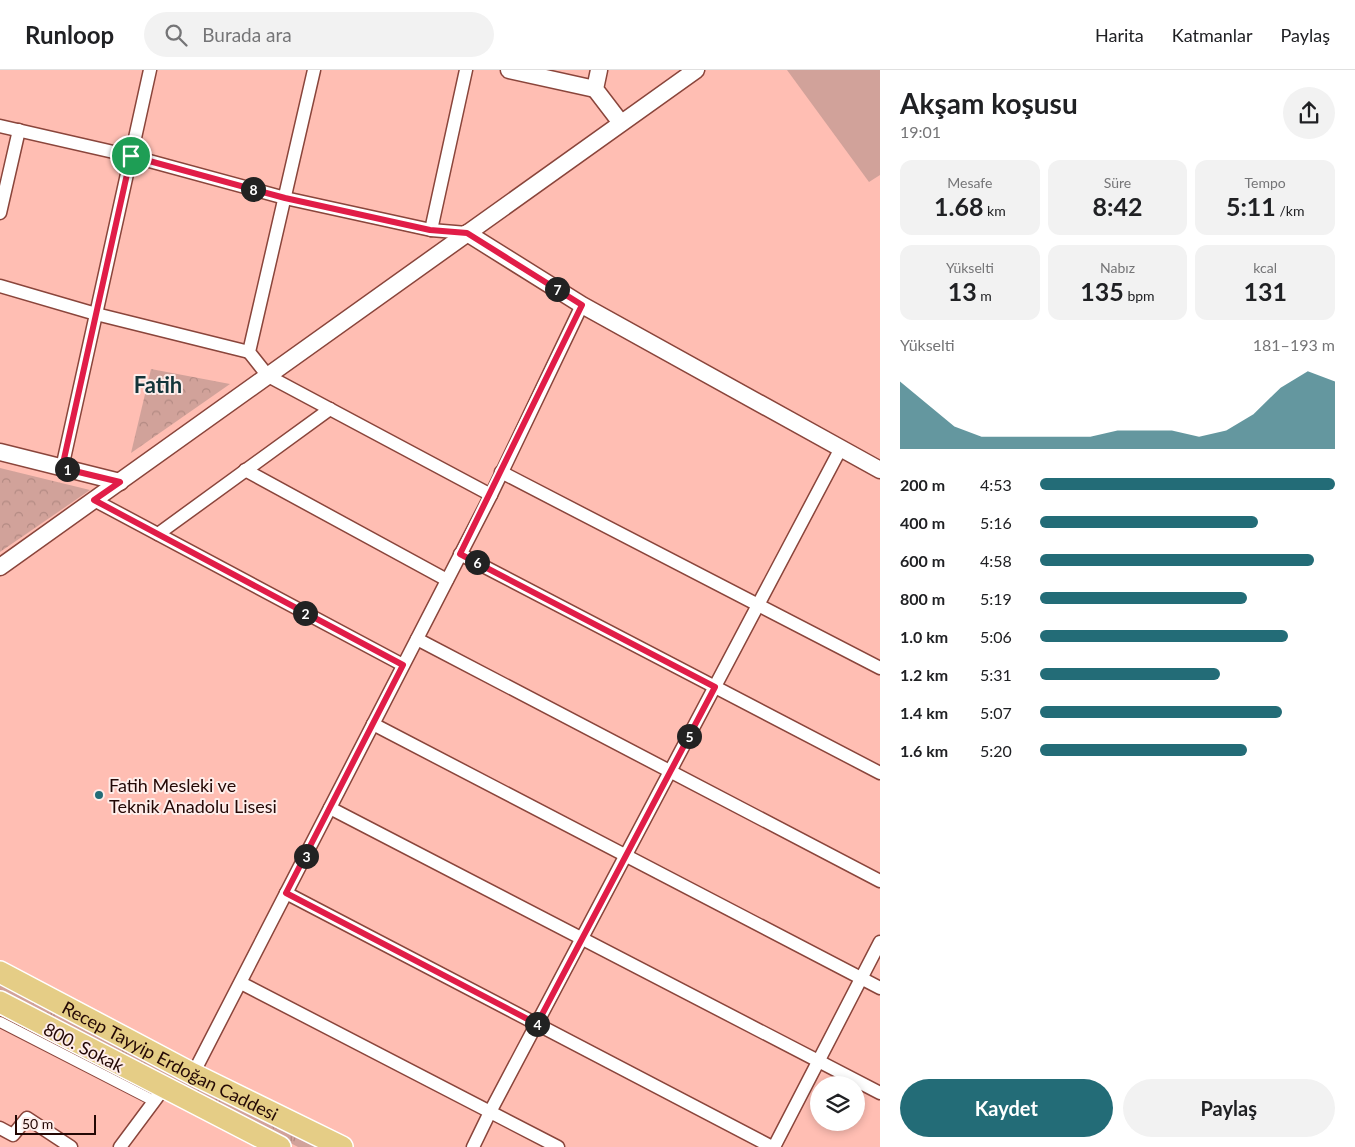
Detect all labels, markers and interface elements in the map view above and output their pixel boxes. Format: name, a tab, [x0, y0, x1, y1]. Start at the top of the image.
search box	[144, 12, 494, 57]
text: Runloop	[25, 20, 114, 49]
icon: search	[162, 21, 190, 49]
text: Burada ara	[202, 23, 292, 46]
text: Harita	[1095, 24, 1144, 46]
text: Katmanlar	[1172, 24, 1252, 46]
text: Paylaş	[1280, 24, 1330, 46]
text: Akşam koşusu	[900, 86, 1078, 120]
button: share	[1283, 87, 1335, 139]
text: 19:01	[900, 122, 941, 141]
pin	[110, 135, 152, 177]
icon: arrive	[117, 142, 145, 170]
text: Mesafe	[947, 174, 992, 191]
text: Süre	[1104, 174, 1131, 191]
text: Tempo	[1245, 174, 1286, 191]
pin: 8	[240, 176, 266, 202]
text: 8	[249, 181, 258, 198]
text: 1.68	[934, 191, 983, 221]
text: 8:42	[1093, 191, 1142, 221]
text: 5:11	[1226, 191, 1276, 221]
text: km	[983, 202, 1006, 219]
text: /km	[1276, 202, 1304, 219]
text: Yükselti	[946, 259, 994, 276]
text: Nabız	[1100, 259, 1135, 276]
text: kcal	[1253, 259, 1277, 276]
pin: 7	[544, 276, 570, 302]
text: 13	[948, 276, 977, 306]
text: 135	[1080, 276, 1124, 306]
text: 131	[1243, 276, 1287, 306]
text: 7	[553, 281, 562, 298]
text: m	[977, 287, 992, 304]
text: bpm	[1124, 287, 1155, 304]
text: Yükselti	[900, 335, 955, 354]
text: 181–193 m	[1253, 335, 1335, 354]
district label: Fatih	[134, 371, 182, 398]
pin: 1	[54, 456, 80, 482]
text: 1	[63, 461, 72, 478]
text: 200 m	[900, 475, 945, 494]
text: 4:53	[980, 475, 1012, 494]
text: 400 m	[900, 513, 945, 532]
text: 5:16	[980, 513, 1012, 532]
pin: 6	[464, 550, 490, 574]
text: 600 m	[900, 551, 945, 570]
text: 4:58	[980, 551, 1012, 570]
text: 6	[473, 554, 482, 571]
text: 800 m	[900, 589, 945, 608]
text: 5:19	[980, 589, 1012, 608]
pin: 2	[292, 600, 318, 626]
text: 2	[301, 605, 310, 622]
text: 1.0 km	[900, 627, 948, 646]
text: 5:06	[980, 627, 1012, 646]
text: 1.2 km	[900, 665, 948, 684]
text: 5:31	[980, 665, 1012, 684]
text: 1.4 km	[900, 703, 948, 722]
text: 5:07	[980, 703, 1012, 722]
pin: 5	[676, 724, 702, 748]
text: 5	[685, 728, 694, 745]
text: 1.6 km	[900, 741, 948, 760]
text: 5:20	[980, 741, 1012, 760]
place label: Fatih Mesleki ve Teknik Anadolu Lisesi	[109, 774, 277, 817]
marker: Fatih Mesleki ve Teknik Anadolu Lisesi	[93, 789, 105, 801]
pin: 3	[294, 844, 318, 868]
text: 3	[302, 848, 311, 865]
street label: Recep Tayyip Erdoğan Caddesi	[59, 996, 282, 1125]
pin: 4	[524, 1012, 550, 1036]
text: 4	[533, 1016, 542, 1033]
street label: 800. Sokak	[40, 1017, 129, 1077]
map controls	[810, 1076, 865, 1131]
button: layers	[810, 1076, 865, 1131]
button: Kaydet	[900, 1079, 1113, 1137]
button: Paylaş	[1123, 1079, 1335, 1137]
scale bar	[15, 1112, 96, 1135]
text: 50 m	[22, 1115, 53, 1132]

